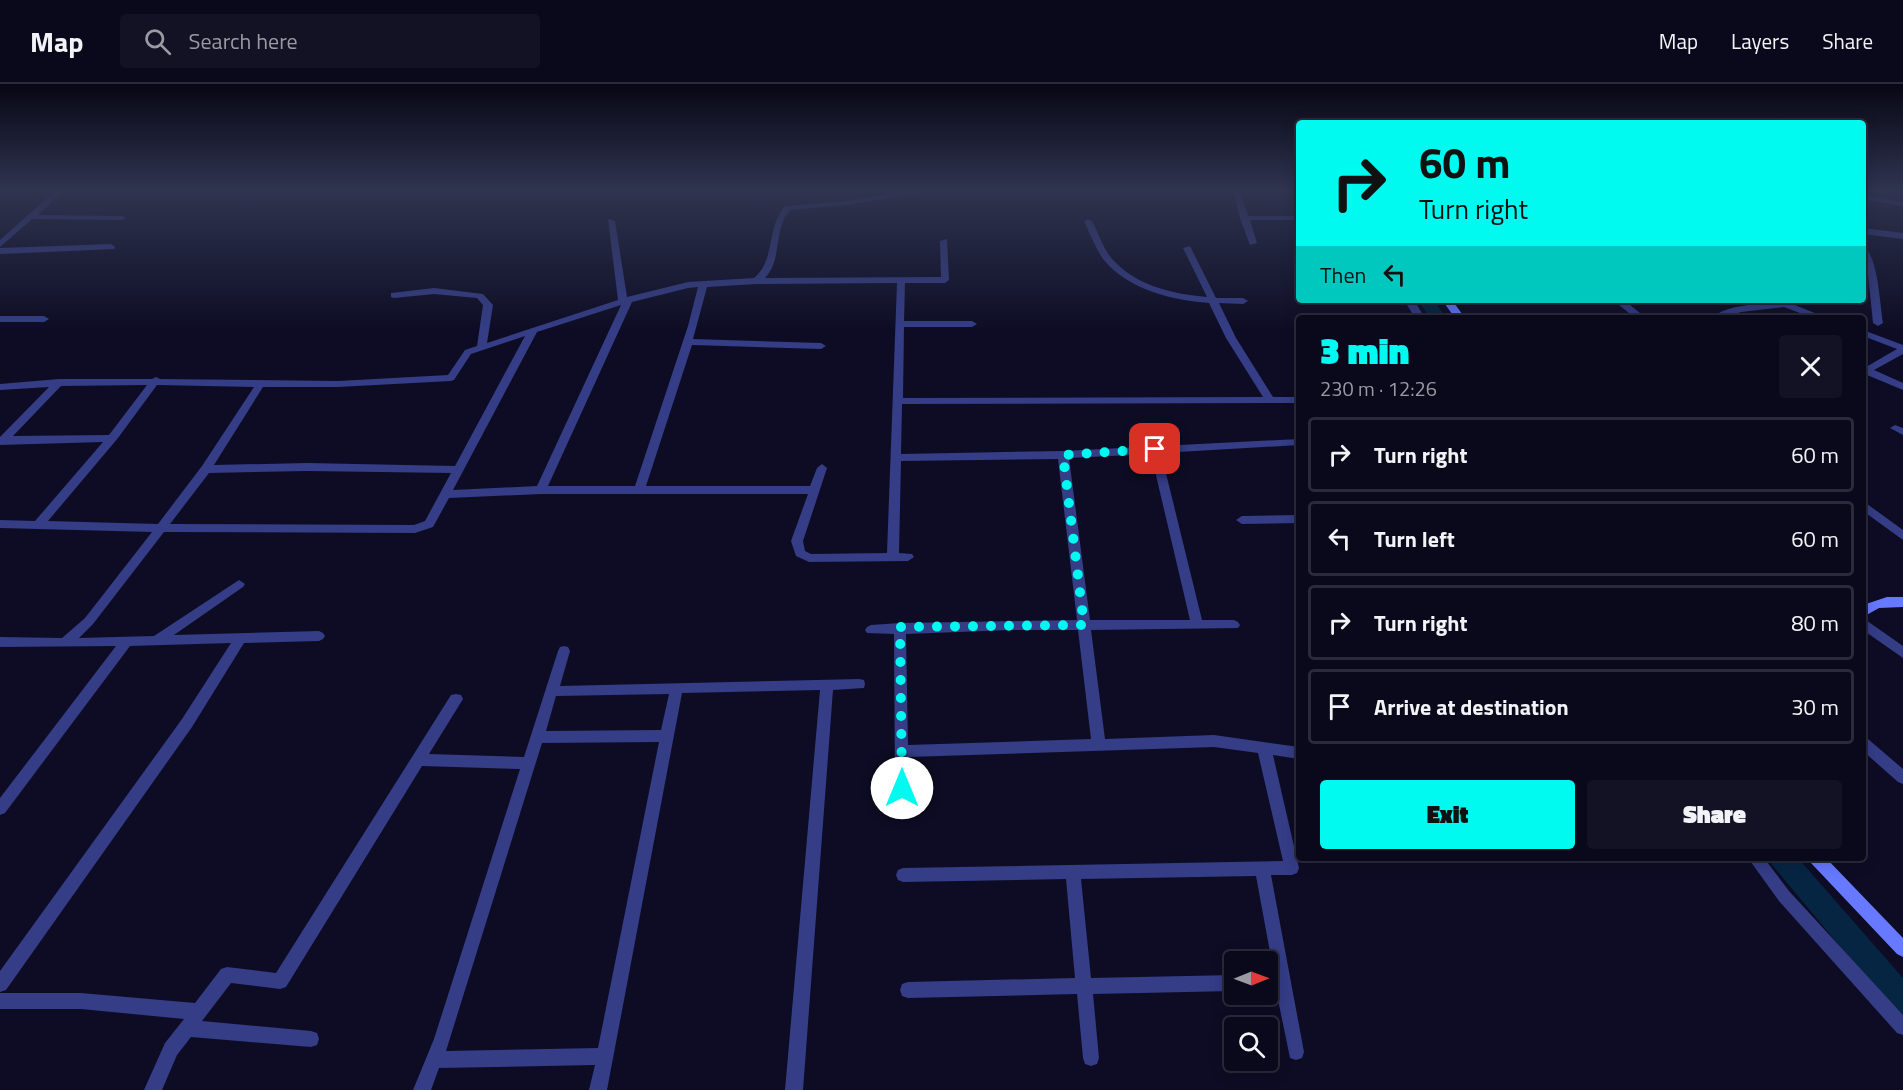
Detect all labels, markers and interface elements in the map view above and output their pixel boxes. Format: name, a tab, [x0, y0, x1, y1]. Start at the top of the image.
search box	[120, 14, 540, 68]
text: Map	[30, 20, 84, 63]
text: Search here	[189, 24, 298, 58]
icon: search	[141, 25, 174, 58]
text: Map	[1659, 25, 1698, 57]
text: Layers	[1731, 25, 1789, 57]
text: Share	[1822, 25, 1873, 57]
text: 60 m	[1419, 130, 1511, 194]
icon: right	[1320, 144, 1398, 222]
text: Turn right	[1419, 188, 1528, 229]
text: Then	[1320, 258, 1366, 292]
icon: left	[1378, 258, 1411, 291]
text: 3 min	[1320, 323, 1409, 378]
button: close	[1779, 335, 1842, 398]
text: 230 m · 12:26	[1320, 373, 1437, 404]
pin	[1129, 423, 1180, 474]
icon: arrive	[1138, 432, 1171, 465]
icon: right	[1323, 438, 1356, 471]
text: Turn right	[1374, 438, 1468, 472]
text: 60 m	[1791, 438, 1839, 472]
icon: left	[1323, 522, 1356, 555]
text: Turn left	[1374, 522, 1455, 556]
text: 60 m	[1791, 522, 1839, 556]
icon: right	[1323, 606, 1356, 639]
text: Turn right	[1374, 606, 1468, 640]
text: 80 m	[1791, 606, 1839, 640]
icon: arrive	[1323, 690, 1356, 723]
text: Arrive at destination	[1374, 690, 1569, 724]
text: 30 m	[1791, 690, 1839, 724]
position arrow	[870, 756, 934, 820]
button: Exit	[1320, 780, 1575, 849]
button: Share	[1587, 780, 1842, 849]
north arrow	[1224, 951, 1278, 1005]
map controls	[1224, 951, 1278, 1071]
button: search	[1224, 1017, 1278, 1071]

